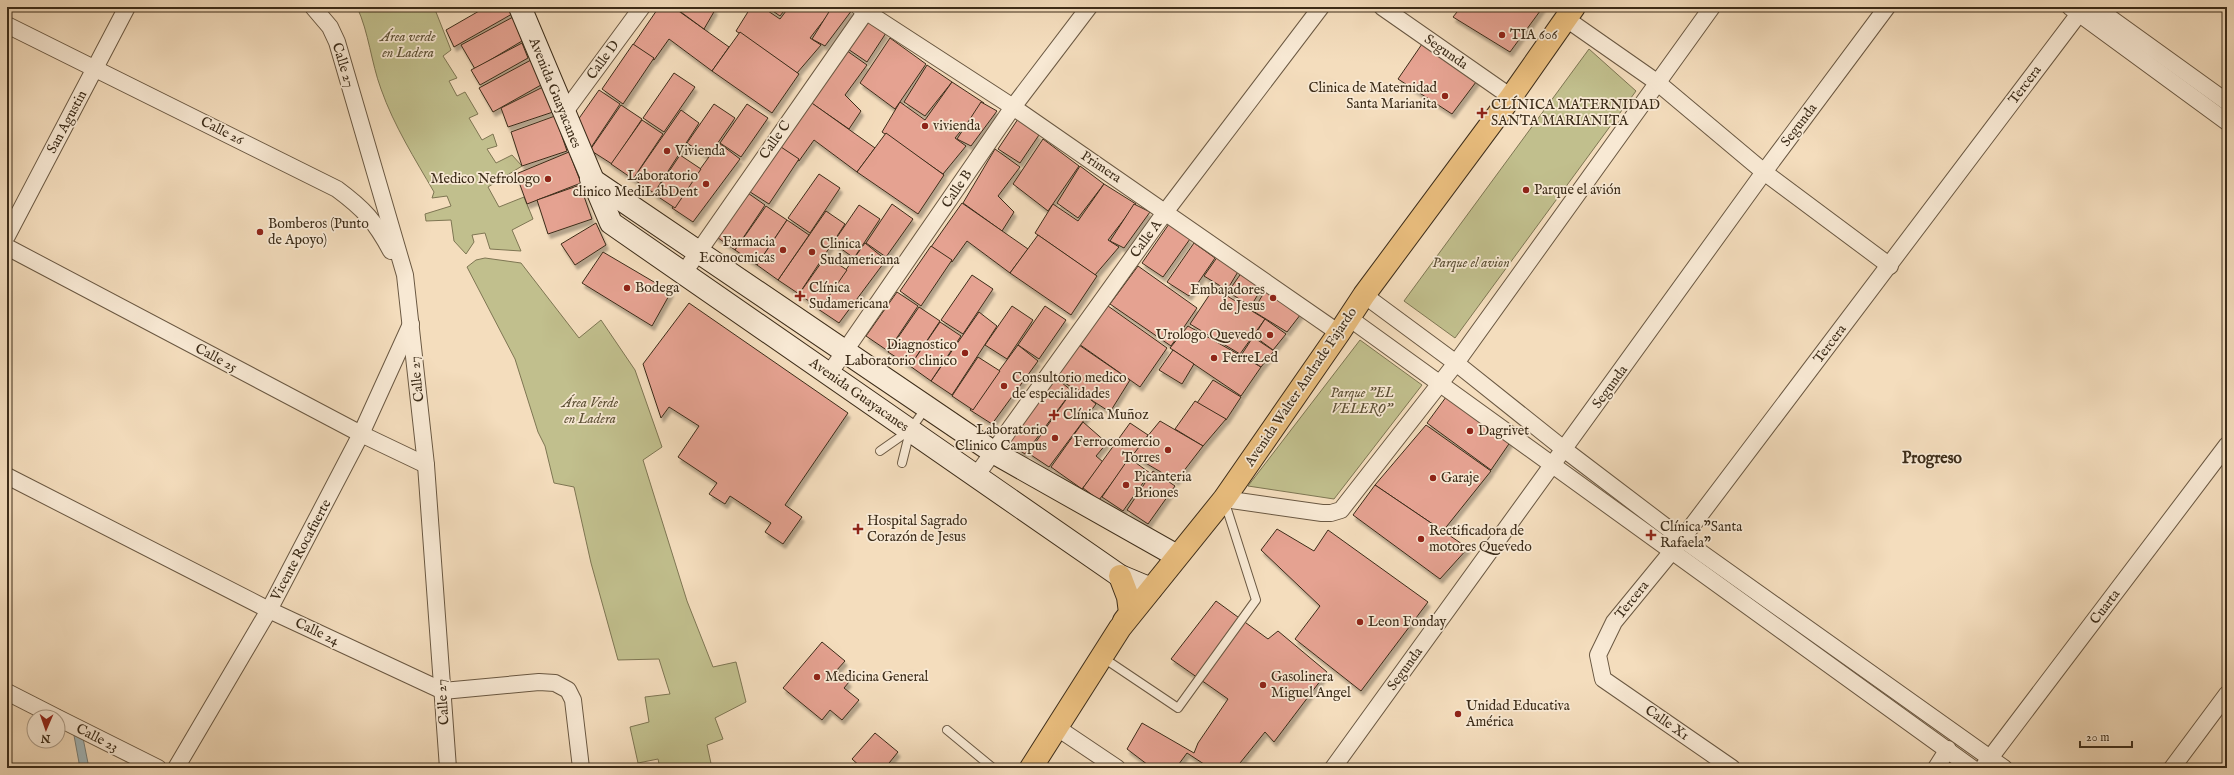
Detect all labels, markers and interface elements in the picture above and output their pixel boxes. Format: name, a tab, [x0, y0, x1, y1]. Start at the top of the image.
place label: TIA 606	[1510, 26, 1559, 44]
park label: Área verde en Ladera	[378, 28, 436, 62]
street label: Segunda	[1421, 30, 1472, 74]
marker: TIA 606	[1497, 30, 1507, 40]
street label: Avenida Guayacanes	[524, 34, 585, 151]
street label: Calle D	[583, 37, 623, 83]
street label: Calle 27	[328, 40, 358, 90]
street label: Tercera	[2005, 61, 2046, 108]
place label: Clinica de Maternidad Santa Marianita	[1308, 79, 1438, 113]
street label: San Agustin	[43, 87, 91, 157]
marker: Clinica de Maternidad Santa Marianita	[1440, 91, 1450, 101]
place label: CLÍNICA MATERNIDAD SANTA MARIANITA	[1491, 95, 1660, 130]
street label: Segunda	[1777, 99, 1822, 150]
marker: CLÍNICA MATERNIDAD SANTA MARIANITA	[1476, 107, 1488, 119]
street label: Calle 26	[198, 113, 247, 150]
street label: Calle C	[755, 117, 795, 163]
place label: vivienda	[933, 117, 981, 135]
marker: vivienda	[920, 121, 930, 131]
place label: Vivienda	[674, 142, 726, 160]
marker: Vivienda	[662, 146, 672, 156]
street label: Primera	[1077, 147, 1126, 188]
street label: Calle B	[938, 166, 976, 212]
place label: Laboratorio clinico MediLabDent	[573, 167, 698, 201]
place label: Medico Nefrologo	[430, 170, 540, 188]
marker: Medico Nefrologo	[543, 174, 553, 184]
marker: Laboratorio clinico MediLabDent	[701, 179, 711, 189]
place label: Parque el avión	[1534, 181, 1621, 199]
marker: Parque el avión	[1521, 185, 1531, 195]
place label: Bomberos (Punto de Apoyo)	[268, 215, 369, 249]
street label: Calle A	[1126, 216, 1166, 262]
marker: Bomberos (Punto de Apoyo)	[255, 227, 265, 237]
place label: Farmacia Econocmicas	[699, 233, 776, 267]
place label: Clinica Sudamericana	[820, 235, 900, 269]
marker: Farmacia Econocmicas	[778, 245, 788, 255]
marker: Clinica Sudamericana	[807, 247, 817, 257]
park label: Parque el avion	[1432, 254, 1510, 272]
place label: Bodega	[635, 279, 680, 297]
place label: Clínica Sudamericana	[809, 279, 889, 313]
place label: Embajadores de Jesus	[1190, 281, 1265, 315]
marker: Bodega	[622, 283, 632, 293]
marker: Clínica Sudamericana	[794, 290, 806, 302]
marker: Embajadores de Jesus	[1268, 293, 1278, 303]
street label: Avenida Walter Andrade Fajardo	[1240, 304, 1361, 471]
street label: Tercera	[1810, 320, 1851, 367]
place label: Urologo Quevedo	[1156, 326, 1262, 344]
marker: Urologo Quevedo	[1265, 330, 1275, 340]
place label: Diagnostico Laboratorio clinico	[845, 336, 957, 370]
street label: Calle 25	[192, 340, 240, 376]
marker: Diagnostico Laboratorio clinico	[960, 348, 970, 358]
place label: FerreLed	[1222, 349, 1278, 367]
street label: Avenida Guayacanes	[805, 353, 912, 436]
marker: FerreLed	[1209, 353, 1219, 363]
street label: Calle 27	[406, 355, 428, 403]
street label: Segunda	[1588, 361, 1632, 412]
place label: Consultorio medico de especialidades	[1012, 369, 1127, 403]
marker: Consultorio medico de especialidades	[999, 381, 1009, 391]
park label: Parque "EL VELERO"	[1330, 384, 1395, 418]
park label: Área Verde en Ladera	[560, 394, 619, 428]
place label: Clínica Muñoz	[1063, 406, 1149, 424]
marker: Clínica Muñoz	[1048, 409, 1060, 421]
place label: Laboratorio Clinico Campus	[955, 421, 1047, 455]
place label: Dagrivet	[1478, 422, 1529, 440]
marker: Dagrivet	[1465, 426, 1475, 436]
marker: Laboratorio Clinico Campus	[1050, 433, 1060, 443]
place label: Ferrocomercio Torres	[1074, 433, 1160, 467]
marker: Ferrocomercio Torres	[1163, 445, 1173, 455]
district label: Progreso	[1902, 449, 1962, 469]
place label: Picanteria Briones	[1134, 468, 1192, 502]
place label: Garaje	[1441, 469, 1480, 487]
marker: Garaje	[1428, 473, 1438, 483]
marker: Picanteria Briones	[1121, 480, 1131, 490]
street label: Vicente Rocafuerte	[266, 496, 336, 605]
place label: Hospital Sagrado Corazón de Jesus	[867, 512, 968, 546]
place label: Clínica "Santa Rafaela"	[1660, 518, 1743, 552]
place label: Rectificadora de motores Quevedo	[1429, 522, 1532, 556]
marker: Hospital Sagrado Corazón de Jesus	[852, 523, 864, 535]
marker: Clínica "Santa Rafaela"	[1645, 529, 1657, 541]
marker: Rectificadora de motores Quevedo	[1416, 534, 1426, 544]
street label: Tercera	[1611, 576, 1653, 623]
street label: Cuarta	[2086, 585, 2125, 628]
place label: Leon Fonday	[1368, 613, 1447, 631]
street label: Calle 24	[292, 614, 342, 650]
marker: Leon Fonday	[1355, 617, 1365, 627]
street label: Segunda	[1383, 643, 1427, 694]
place label: Medicina General	[825, 668, 929, 686]
place label: Gasolinera Miguel Angel	[1271, 668, 1351, 702]
marker: Medicina General	[812, 672, 822, 682]
street label: Calle 27	[432, 678, 454, 726]
marker: Gasolinera Miguel Angel	[1258, 680, 1268, 690]
place label: Unidad Educativa América	[1465, 697, 1571, 731]
street label: Calle X1	[1641, 701, 1693, 745]
north arrow	[26, 709, 66, 749]
marker: Unidad Educativa América	[1453, 709, 1463, 719]
street label: Calle 23	[73, 720, 121, 756]
scale bar	[2080, 723, 2132, 749]
text: 20 m	[2086, 730, 2109, 745]
text: N	[40, 731, 52, 745]

